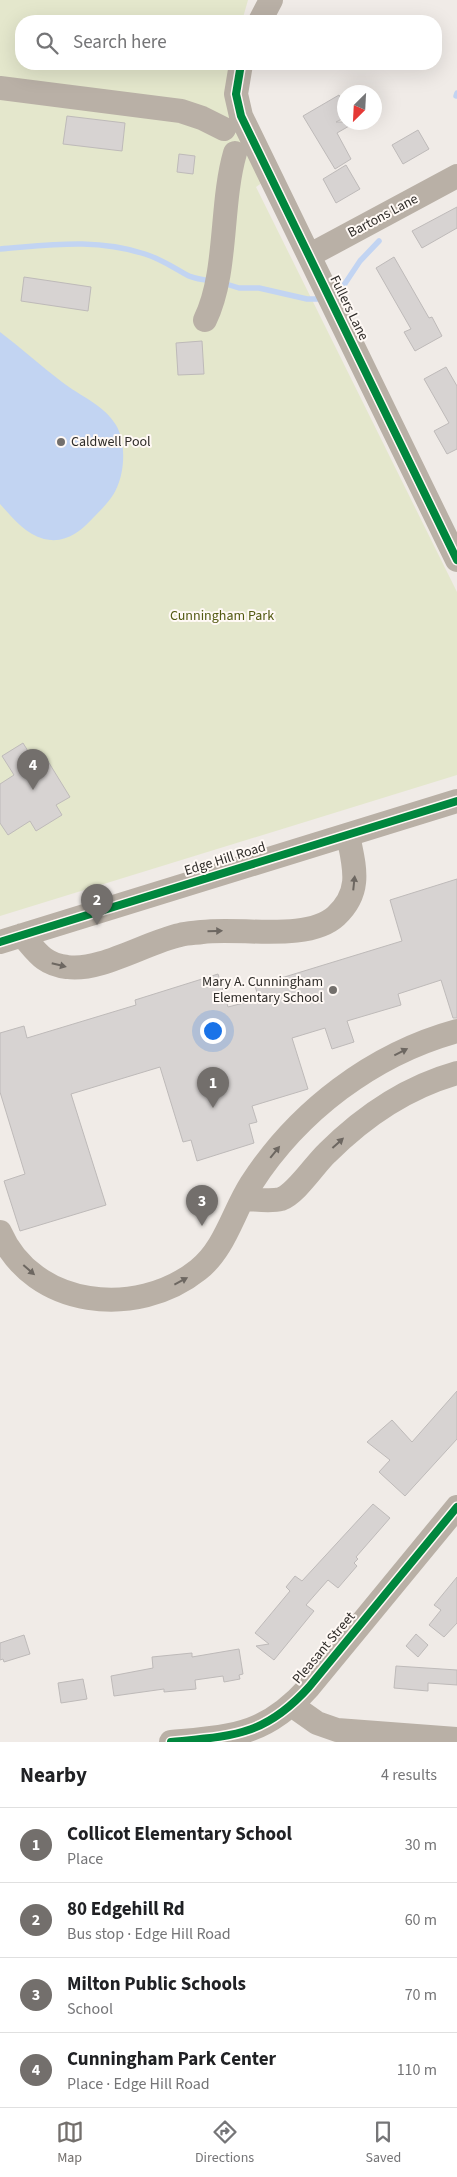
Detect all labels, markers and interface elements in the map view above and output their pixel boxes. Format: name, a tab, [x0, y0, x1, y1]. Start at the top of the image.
search box	[15, 15, 442, 70]
icon: search	[33, 29, 61, 57]
text: Search here	[73, 29, 167, 56]
north arrow	[337, 85, 382, 130]
street label: Bartons Lane	[344, 189, 422, 243]
street label: Fullers Lane	[325, 272, 373, 344]
place label: Caldwell Pool	[71, 432, 151, 452]
marker: Caldwell Pool	[55, 436, 67, 448]
park label: Cunningham Park	[170, 606, 274, 626]
pin: 4	[17, 749, 49, 790]
street label: Edge Hill Road	[182, 837, 268, 881]
one-way arrow	[350, 875, 358, 891]
pin: 2	[81, 884, 113, 925]
one-way arrow	[207, 927, 223, 935]
one-way arrow	[51, 961, 66, 969]
place label: Mary A. Cunningham Elementary School	[202, 972, 323, 1008]
marker: Mary A. Cunningham Elementary School	[327, 984, 339, 996]
your location	[200, 1018, 226, 1044]
one-way arrow	[394, 1048, 408, 1056]
pin: 1	[197, 1067, 229, 1108]
one-way arrow	[332, 1137, 344, 1149]
one-way arrow	[269, 1146, 280, 1159]
pin: 3	[186, 1185, 218, 1226]
one-way arrow	[23, 1264, 35, 1276]
one-way arrow	[174, 1277, 187, 1286]
street label: Pleasant Street	[288, 1607, 360, 1688]
text: Nearby	[20, 1760, 87, 1790]
text: 4 results	[381, 1764, 437, 1786]
text: Collicot Elementary School	[67, 1821, 292, 1848]
text: 1	[32, 1834, 40, 1856]
text: 30 m	[405, 1834, 437, 1856]
text: Place	[67, 1848, 103, 1870]
text: 80 Edgehill Rd	[67, 1896, 185, 1923]
text: 2	[32, 1909, 40, 1931]
text: 60 m	[405, 1909, 437, 1931]
text: Bus stop · Edge Hill Road	[67, 1923, 231, 1945]
text: Milton Public Schools	[67, 1971, 246, 1998]
text: 3	[32, 1984, 40, 2006]
text: 70 m	[405, 1984, 437, 2006]
text: School	[67, 1998, 113, 2020]
text: Cunningham Park Center	[67, 2046, 276, 2073]
text: 4	[32, 2059, 40, 2081]
text: 110 m	[397, 2059, 437, 2081]
text: Place · Edge Hill Road	[67, 2073, 210, 2095]
tab: Map	[56, 2118, 84, 2168]
tab: Directions	[195, 2118, 254, 2168]
tab: Saved	[366, 2118, 401, 2168]

